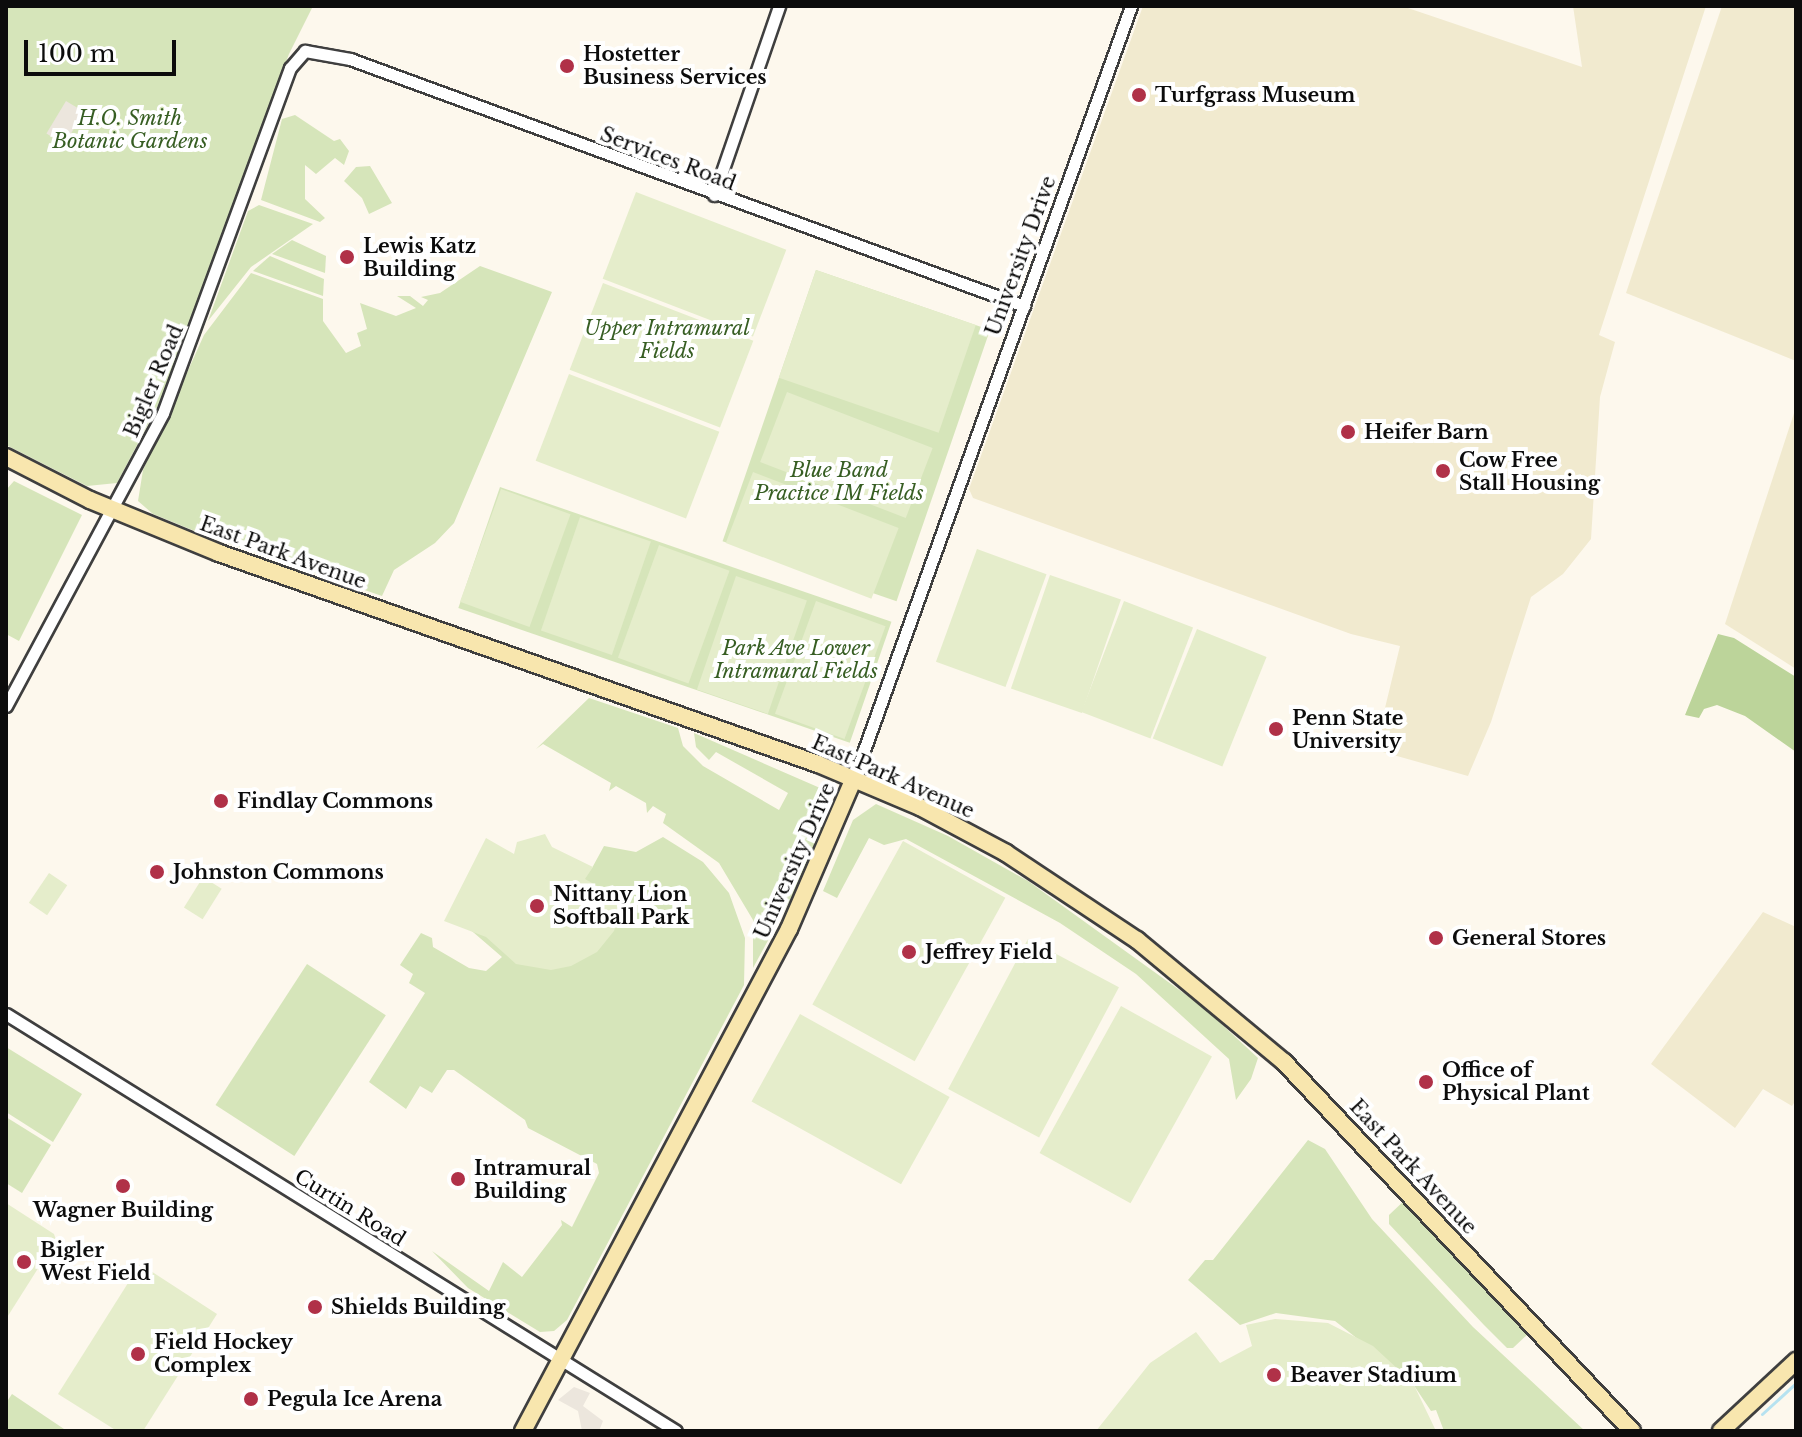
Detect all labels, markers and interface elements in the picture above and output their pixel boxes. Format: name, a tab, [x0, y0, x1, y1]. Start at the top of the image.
scale bar	[28, 24, 180, 74]
text: 100 m	[38, 39, 116, 68]
place label: Hostetter Business Services	[583, 42, 767, 89]
marker: Hostetter Business Services	[558, 57, 576, 75]
place label: Turfgrass Museum	[1155, 83, 1355, 107]
marker: Turfgrass Museum	[1130, 86, 1148, 104]
park label: H.O. Smith Botanic Gardens	[52, 107, 208, 154]
street label: Services Road	[597, 122, 739, 196]
street label: University Drive	[981, 173, 1061, 339]
place label: Lewis Katz Building	[363, 234, 476, 281]
marker: Lewis Katz Building	[338, 248, 356, 266]
park label: Upper Intramural Fields	[584, 316, 750, 363]
street label: Bigler Road	[119, 321, 189, 441]
place label: Heifer Barn	[1364, 420, 1489, 444]
marker: Heifer Barn	[1339, 423, 1357, 441]
place label: Cow Free Stall Housing	[1459, 448, 1600, 495]
park label: Blue Band Practice IM Fields	[754, 458, 924, 505]
marker: Cow Free Stall Housing	[1434, 462, 1452, 480]
street label: East Park Avenue	[196, 512, 370, 594]
park label: Park Ave Lower Intramural Fields	[714, 637, 878, 684]
place label: Penn State University	[1292, 706, 1404, 753]
marker: Penn State University	[1267, 720, 1285, 738]
street label: East Park Avenue	[808, 730, 978, 824]
street label: University Drive	[750, 779, 840, 943]
place label: Findlay Commons	[237, 789, 434, 813]
marker: Findlay Commons	[212, 792, 230, 810]
place label: Johnston Commons	[173, 860, 384, 884]
marker: Johnston Commons	[148, 863, 166, 881]
place label: Nittany Lion Softball Park	[553, 882, 689, 929]
marker: Nittany Lion Softball Park	[528, 897, 546, 915]
place label: General Stores	[1452, 926, 1606, 950]
marker: General Stores	[1427, 929, 1445, 947]
place label: Jeffrey Field	[925, 940, 1053, 964]
marker: Jeffrey Field	[900, 943, 918, 961]
place label: Office of Physical Plant	[1442, 1058, 1590, 1105]
marker: Office of Physical Plant	[1417, 1073, 1435, 1091]
street label: East Park Avenue	[1344, 1094, 1482, 1240]
place label: Intramural Building	[474, 1156, 591, 1203]
street label: Curtin Road	[290, 1164, 410, 1252]
marker: Intramural Building	[449, 1170, 467, 1188]
marker: Wagner Building	[114, 1177, 132, 1195]
place label: Wagner Building	[33, 1198, 213, 1222]
place label: Bigler West Field	[40, 1238, 151, 1285]
marker: Bigler West Field	[15, 1253, 33, 1271]
place label: Shields Building	[331, 1295, 505, 1319]
marker: Shields Building	[306, 1298, 324, 1316]
place label: Field Hockey Complex	[154, 1330, 293, 1377]
marker: Field Hockey Complex	[129, 1345, 147, 1363]
place label: Beaver Stadium	[1290, 1363, 1457, 1387]
marker: Beaver Stadium	[1265, 1366, 1283, 1384]
place label: Pegula Ice Arena	[267, 1387, 443, 1411]
marker: Pegula Ice Arena	[242, 1390, 260, 1408]

